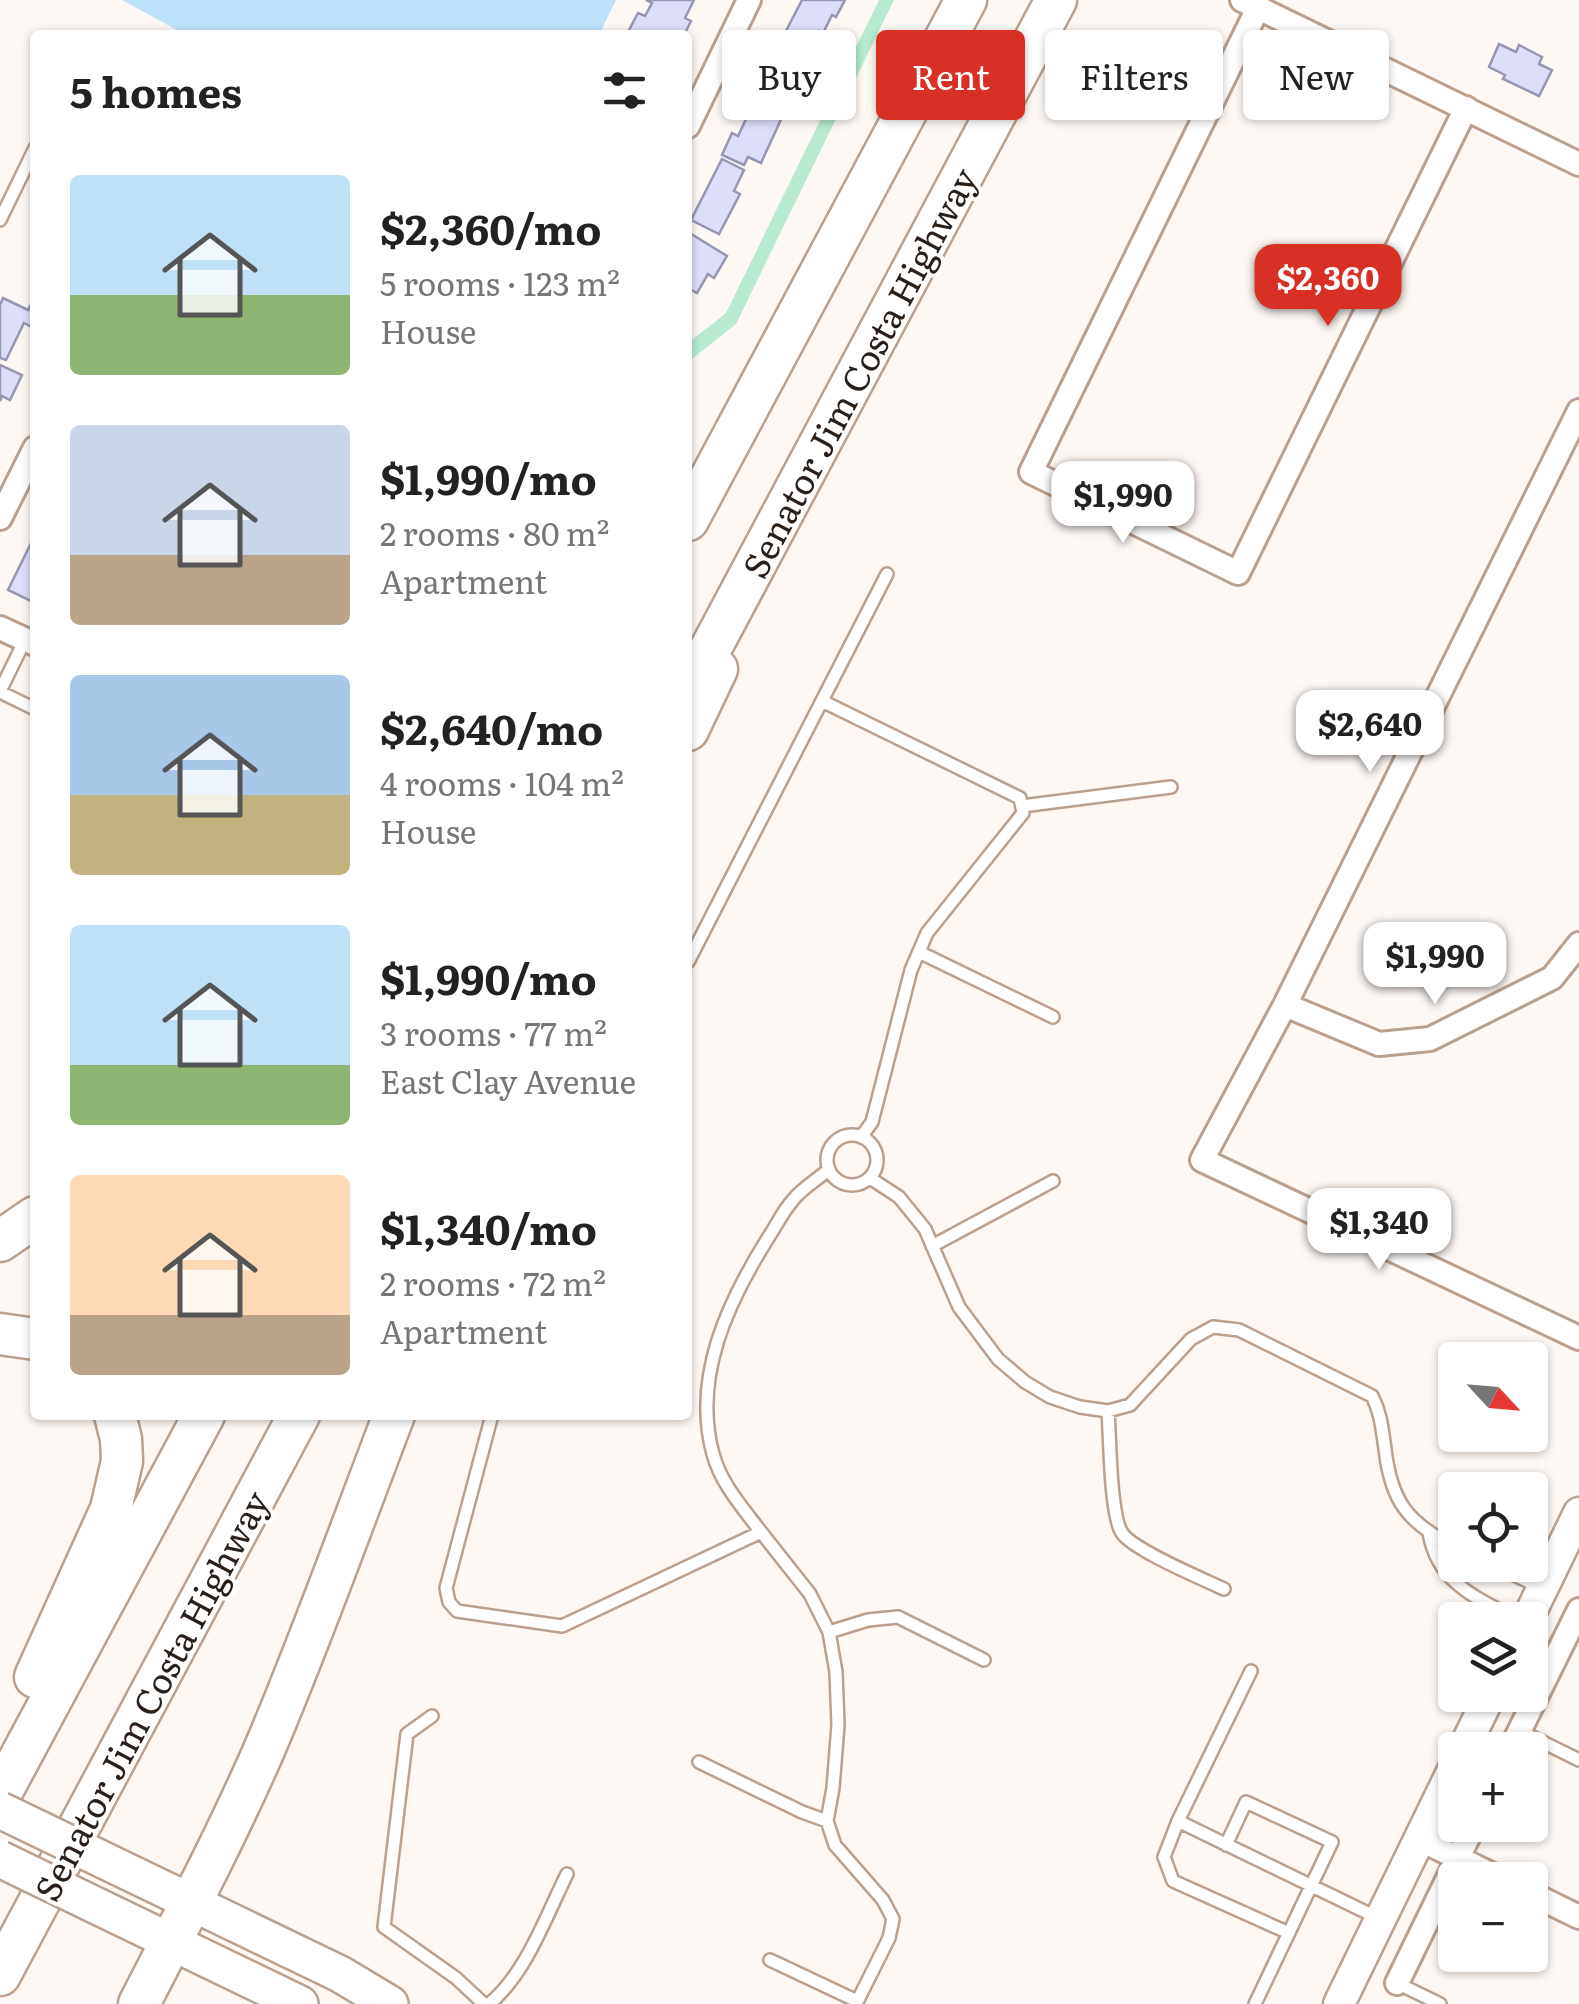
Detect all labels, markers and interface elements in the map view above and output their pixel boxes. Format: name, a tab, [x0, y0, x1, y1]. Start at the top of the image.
chip: Buy	[722, 30, 856, 120]
chip: Rent	[876, 30, 1025, 120]
chip: Filters	[1045, 30, 1223, 120]
chip: New	[1243, 30, 1389, 120]
text: 5 homes	[70, 59, 242, 121]
icon: filters	[597, 63, 652, 118]
street label: Senator Jim Costa Highway	[728, 157, 989, 586]
text: $2,360/mo	[380, 196, 601, 258]
icon: home	[150, 215, 270, 335]
pin: $2,360	[1247, 244, 1409, 329]
text: $2,360	[1277, 252, 1379, 300]
text: 5 rooms · 123 m²	[380, 258, 620, 306]
text: House	[380, 306, 476, 354]
text: $1,990/mo	[380, 446, 597, 508]
pin: $1,990	[1042, 461, 1204, 546]
icon: home	[150, 465, 270, 585]
text: $1,990	[1073, 469, 1173, 517]
text: 2 rooms · 80 m²	[380, 508, 610, 556]
text: Apartment	[380, 556, 547, 604]
pin: $2,640	[1289, 690, 1451, 775]
text: $2,640/mo	[380, 696, 603, 758]
text: $2,640	[1318, 698, 1422, 746]
icon: home	[150, 715, 270, 835]
text: 4 rooms · 104 m²	[380, 758, 624, 806]
text: House	[380, 806, 476, 854]
pin: $1,990	[1354, 922, 1516, 1007]
text: $1,990	[1385, 930, 1485, 978]
text: $1,990/mo	[380, 946, 597, 1008]
icon: home	[150, 965, 270, 1085]
text: 3 rooms · 77 m²	[380, 1008, 607, 1056]
text: East Clay Avenue	[380, 1056, 636, 1104]
pin: $1,340	[1298, 1188, 1460, 1273]
text: $1,340/mo	[380, 1196, 597, 1258]
text: $1,340	[1329, 1196, 1429, 1244]
icon: home	[150, 1215, 270, 1335]
text: 2 rooms · 72 m²	[380, 1258, 606, 1306]
text: Apartment	[380, 1306, 547, 1354]
north arrow	[1438, 1342, 1548, 1452]
map controls	[1438, 1342, 1548, 1972]
button: locate	[1438, 1472, 1548, 1582]
street label: Senator Jim Costa Highway	[20, 1480, 281, 1909]
button: layers	[1438, 1602, 1548, 1712]
button: +	[1438, 1732, 1548, 1842]
button: −	[1438, 1862, 1548, 1972]

